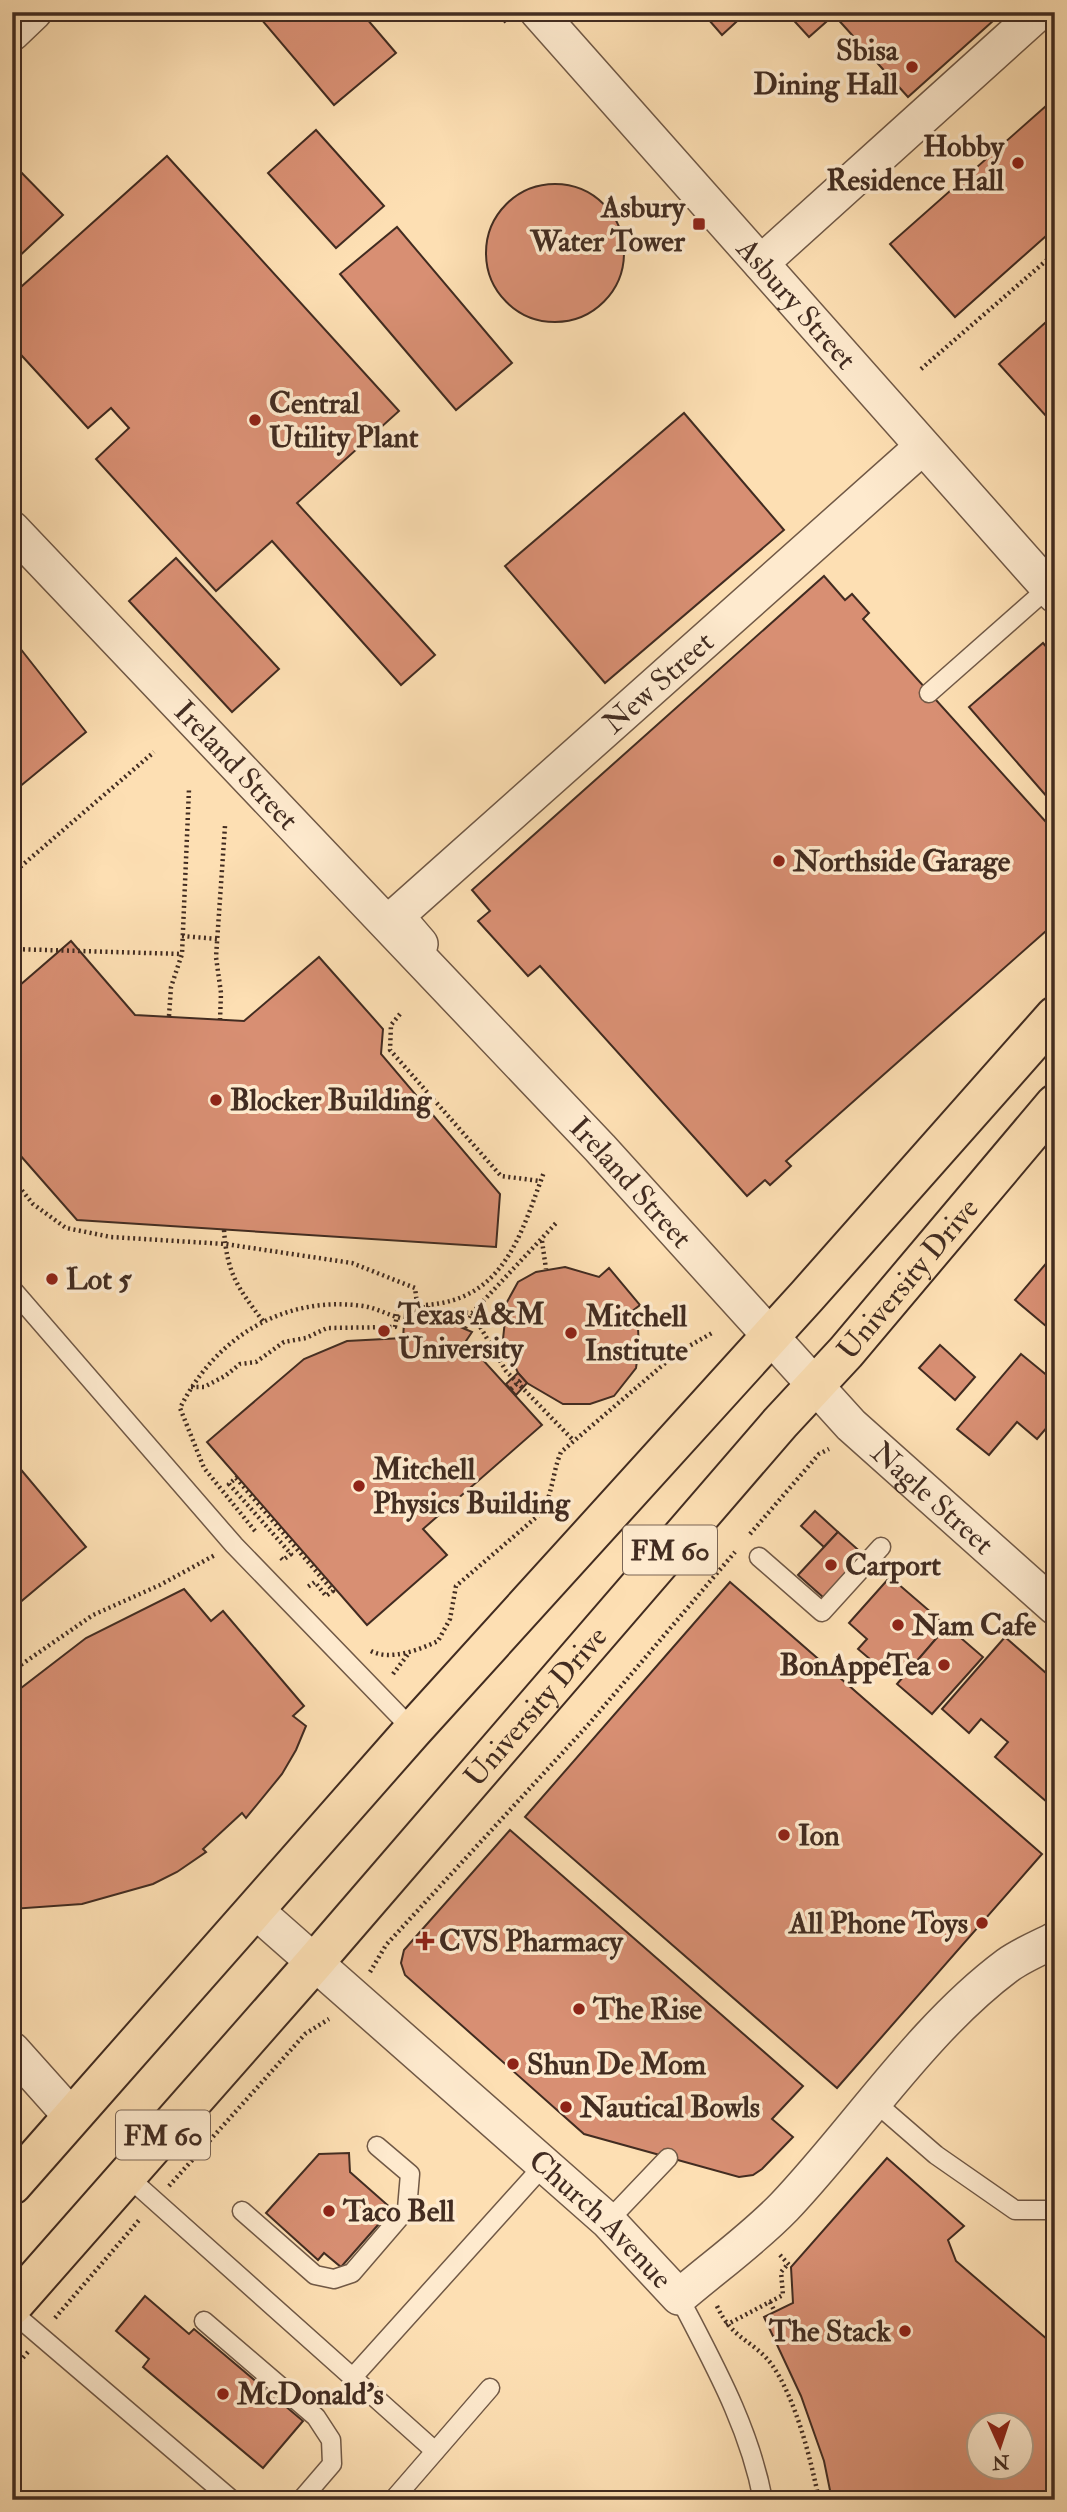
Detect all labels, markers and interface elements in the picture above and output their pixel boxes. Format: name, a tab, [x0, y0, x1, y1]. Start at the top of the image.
place label: Sbisa Dining Hall	[753, 32, 900, 103]
marker: Sbisa Dining Hall	[904, 59, 920, 75]
place label: Hobby Residence Hall	[826, 128, 1006, 199]
marker: Hobby Residence Hall	[1010, 155, 1026, 171]
place label: Asbury Water Tower	[529, 189, 687, 260]
marker: Asbury Water Tower	[691, 216, 707, 232]
street label: Asbury Street	[728, 230, 864, 377]
place label: Central Utility Plant	[269, 385, 419, 456]
marker: Central Utility Plant	[247, 412, 263, 428]
street label: New Street	[595, 624, 722, 742]
street label: Ireland Street	[166, 693, 306, 838]
place label: Northside Garage	[792, 843, 1011, 880]
marker: Northside Garage	[771, 853, 787, 869]
place label: Blocker Building	[230, 1082, 432, 1119]
marker: Blocker Building	[208, 1092, 224, 1108]
street label: Ireland Street	[561, 1109, 700, 1256]
street label: University Drive	[829, 1191, 987, 1368]
place label: Lot 5	[66, 1261, 132, 1298]
marker: Lot 5	[44, 1271, 60, 1287]
place label: Texas A&M University	[397, 1296, 544, 1367]
place label: Mitchell Institute	[584, 1298, 688, 1369]
marker: Texas A&M University	[376, 1323, 392, 1339]
marker: Mitchell Institute	[563, 1325, 579, 1341]
street label: Nagle Street	[863, 1434, 1002, 1563]
place label: Mitchell Physics Building	[372, 1451, 571, 1522]
marker: Mitchell Physics Building	[351, 1478, 367, 1494]
road number: FM 60	[623, 1526, 717, 1574]
place label: Carport	[845, 1547, 941, 1584]
marker: Carport	[823, 1557, 839, 1573]
place label: Nam Cafe	[911, 1607, 1037, 1644]
marker: Nam Cafe	[890, 1617, 906, 1633]
street label: University Drive	[456, 1619, 615, 1795]
place label: BonAppeTea	[780, 1647, 932, 1684]
marker: BonAppeTea	[936, 1657, 952, 1673]
place label: Ion	[798, 1817, 840, 1854]
marker: Ion	[776, 1827, 792, 1843]
place label: All Phone Toys	[787, 1905, 968, 1942]
marker: All Phone Toys	[974, 1915, 990, 1931]
place label: CVS Pharmacy	[439, 1923, 625, 1960]
marker: CVS Pharmacy	[417, 1933, 433, 1949]
place label: The Rise	[592, 1991, 703, 2028]
marker: The Rise	[571, 2001, 587, 2017]
place label: Shun De Mom	[527, 2046, 707, 2083]
marker: Shun De Mom	[505, 2056, 521, 2072]
place label: Nautical Bowls	[579, 2089, 760, 2126]
marker: Nautical Bowls	[558, 2099, 574, 2115]
road number: FM 60	[116, 2110, 210, 2160]
street label: Church Avenue	[521, 2142, 680, 2297]
place label: Taco Bell	[342, 2193, 455, 2230]
marker: Taco Bell	[321, 2203, 337, 2219]
place label: The Stack	[768, 2313, 892, 2350]
marker: The Stack	[897, 2323, 913, 2339]
place label: McDonald's	[236, 2376, 384, 2413]
marker: McDonald's	[215, 2386, 231, 2402]
north arrow	[965, 2410, 1036, 2480]
text: N	[991, 2449, 1011, 2474]

